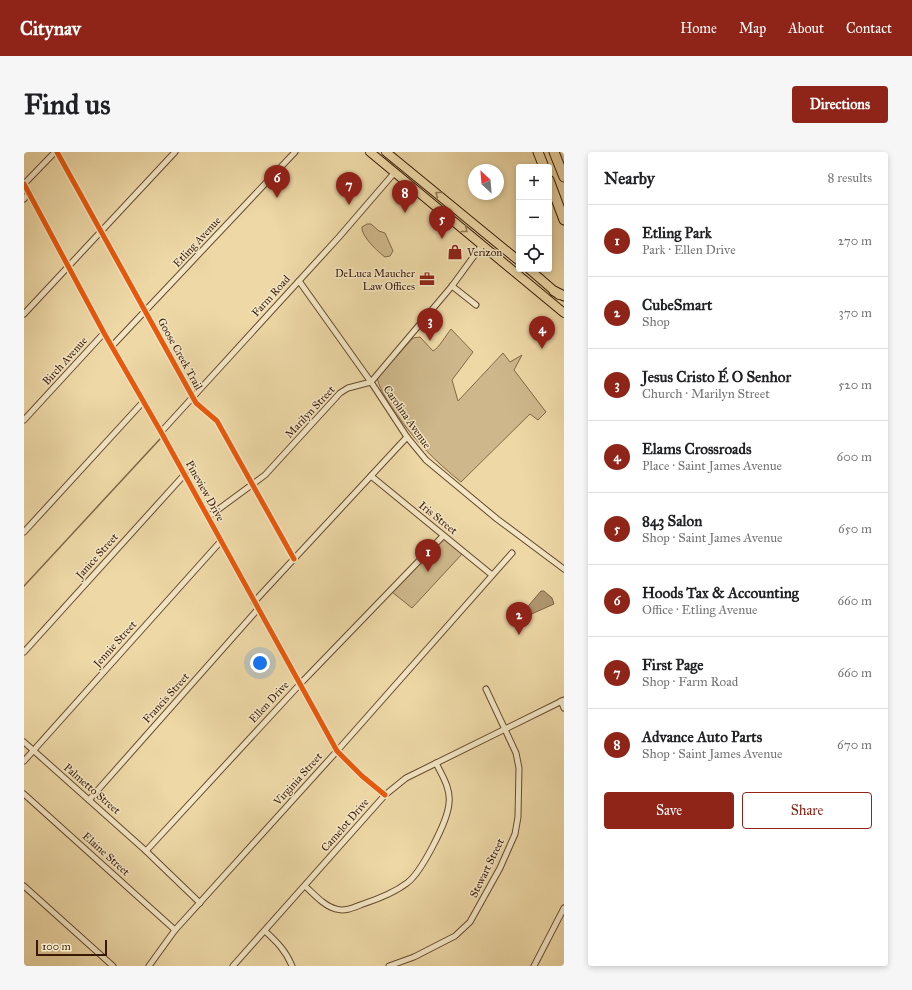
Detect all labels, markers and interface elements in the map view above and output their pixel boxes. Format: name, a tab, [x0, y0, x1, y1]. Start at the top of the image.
text: Citynav	[20, 17, 81, 40]
text: Home	[680, 20, 717, 37]
text: Map	[739, 20, 766, 37]
text: About	[788, 20, 824, 37]
text: Contact	[846, 20, 892, 37]
button: Directions	[792, 86, 888, 123]
text: Find us	[24, 87, 110, 122]
north arrow	[468, 164, 504, 200]
map controls	[516, 164, 552, 272]
button: +	[516, 164, 552, 200]
pin: 6	[264, 165, 290, 198]
text: Nearby	[604, 168, 655, 189]
text: 8 results	[828, 170, 872, 186]
pin: 7	[336, 172, 362, 205]
pin: 8	[392, 180, 418, 213]
one-way arrow	[435, 192, 442, 199]
button: −	[516, 200, 552, 236]
pin: 5	[429, 206, 455, 239]
street label: Etling Avenue	[170, 214, 224, 270]
text: Etling Park	[642, 224, 712, 242]
one-way arrow	[460, 226, 467, 233]
text: 1	[614, 233, 620, 249]
text: 270 m	[838, 233, 872, 249]
button: locate	[516, 236, 552, 272]
text: Park · Ellen Drive	[642, 242, 736, 258]
shop icon: Verizon	[446, 243, 464, 261]
place label: Verizon	[466, 246, 502, 259]
place label: DeLuca Maucher Law Offices	[335, 267, 416, 293]
office icon: DeLuca Maucher Law Offices	[418, 270, 436, 288]
street label: Farm Road	[249, 272, 293, 319]
text: CubeSmart	[642, 296, 712, 314]
text: 2	[614, 305, 620, 321]
text: 370 m	[839, 305, 872, 321]
pin: 3	[417, 308, 443, 341]
text: Shop	[642, 314, 670, 330]
street label: Goose Creek Trail	[155, 316, 205, 392]
pin: 4	[529, 316, 555, 349]
street label: Birch Avenue	[40, 334, 90, 388]
text: Jesus Cristo É O Senhor	[642, 368, 791, 386]
text: 3	[614, 377, 620, 393]
text: 520 m	[838, 377, 872, 393]
street label: Marilyn Street	[282, 383, 338, 441]
street label: Carolina Avenue	[381, 383, 434, 451]
text: Church · Marilyn Street	[642, 386, 770, 402]
text: Elams Crossroads	[642, 440, 751, 458]
text: 4	[613, 449, 621, 465]
text: 600 m	[836, 449, 872, 465]
street label: Pineview Drive	[183, 458, 227, 524]
text: Place · Saint James Avenue	[642, 458, 782, 474]
street label: Iris Street	[416, 499, 460, 537]
text: 843 Salon	[642, 512, 702, 530]
text: 5	[614, 521, 620, 537]
text: 650 m	[838, 521, 872, 537]
text: Shop · Saint James Avenue	[642, 530, 782, 546]
street label: Janice Street	[73, 531, 122, 583]
pin: 1	[415, 539, 441, 572]
text: Hoods Tax & Accounting	[642, 584, 799, 602]
text: 6	[614, 593, 620, 609]
text: 660 m	[837, 593, 872, 609]
pin: 2	[506, 602, 532, 635]
text: Office · Etling Avenue	[642, 602, 757, 618]
street label: Jennie Street	[90, 618, 140, 671]
your location	[250, 653, 270, 673]
text: First Page	[642, 656, 703, 674]
text: 7	[614, 665, 620, 681]
text: 660 m	[837, 665, 872, 681]
street label: Francis Street	[140, 670, 192, 726]
text: Shop · Farm Road	[642, 674, 738, 690]
street label: Ellen Drive	[246, 678, 292, 725]
text: Advance Auto Parts	[642, 728, 762, 746]
text: 8	[614, 737, 620, 753]
text: 670 m	[837, 737, 872, 753]
text: Shop · Saint James Avenue	[642, 746, 782, 762]
street label: Virginia Street	[270, 750, 325, 809]
street label: Palmetto Street	[61, 761, 123, 817]
button: Save	[604, 792, 734, 829]
button: Share	[742, 792, 872, 829]
street label: Camelot Drive	[318, 795, 372, 854]
street label: Elaine Street	[80, 830, 132, 879]
street label: Stewart Street	[467, 836, 507, 900]
scale bar	[36, 938, 107, 957]
text: 100 m	[42, 940, 71, 953]

